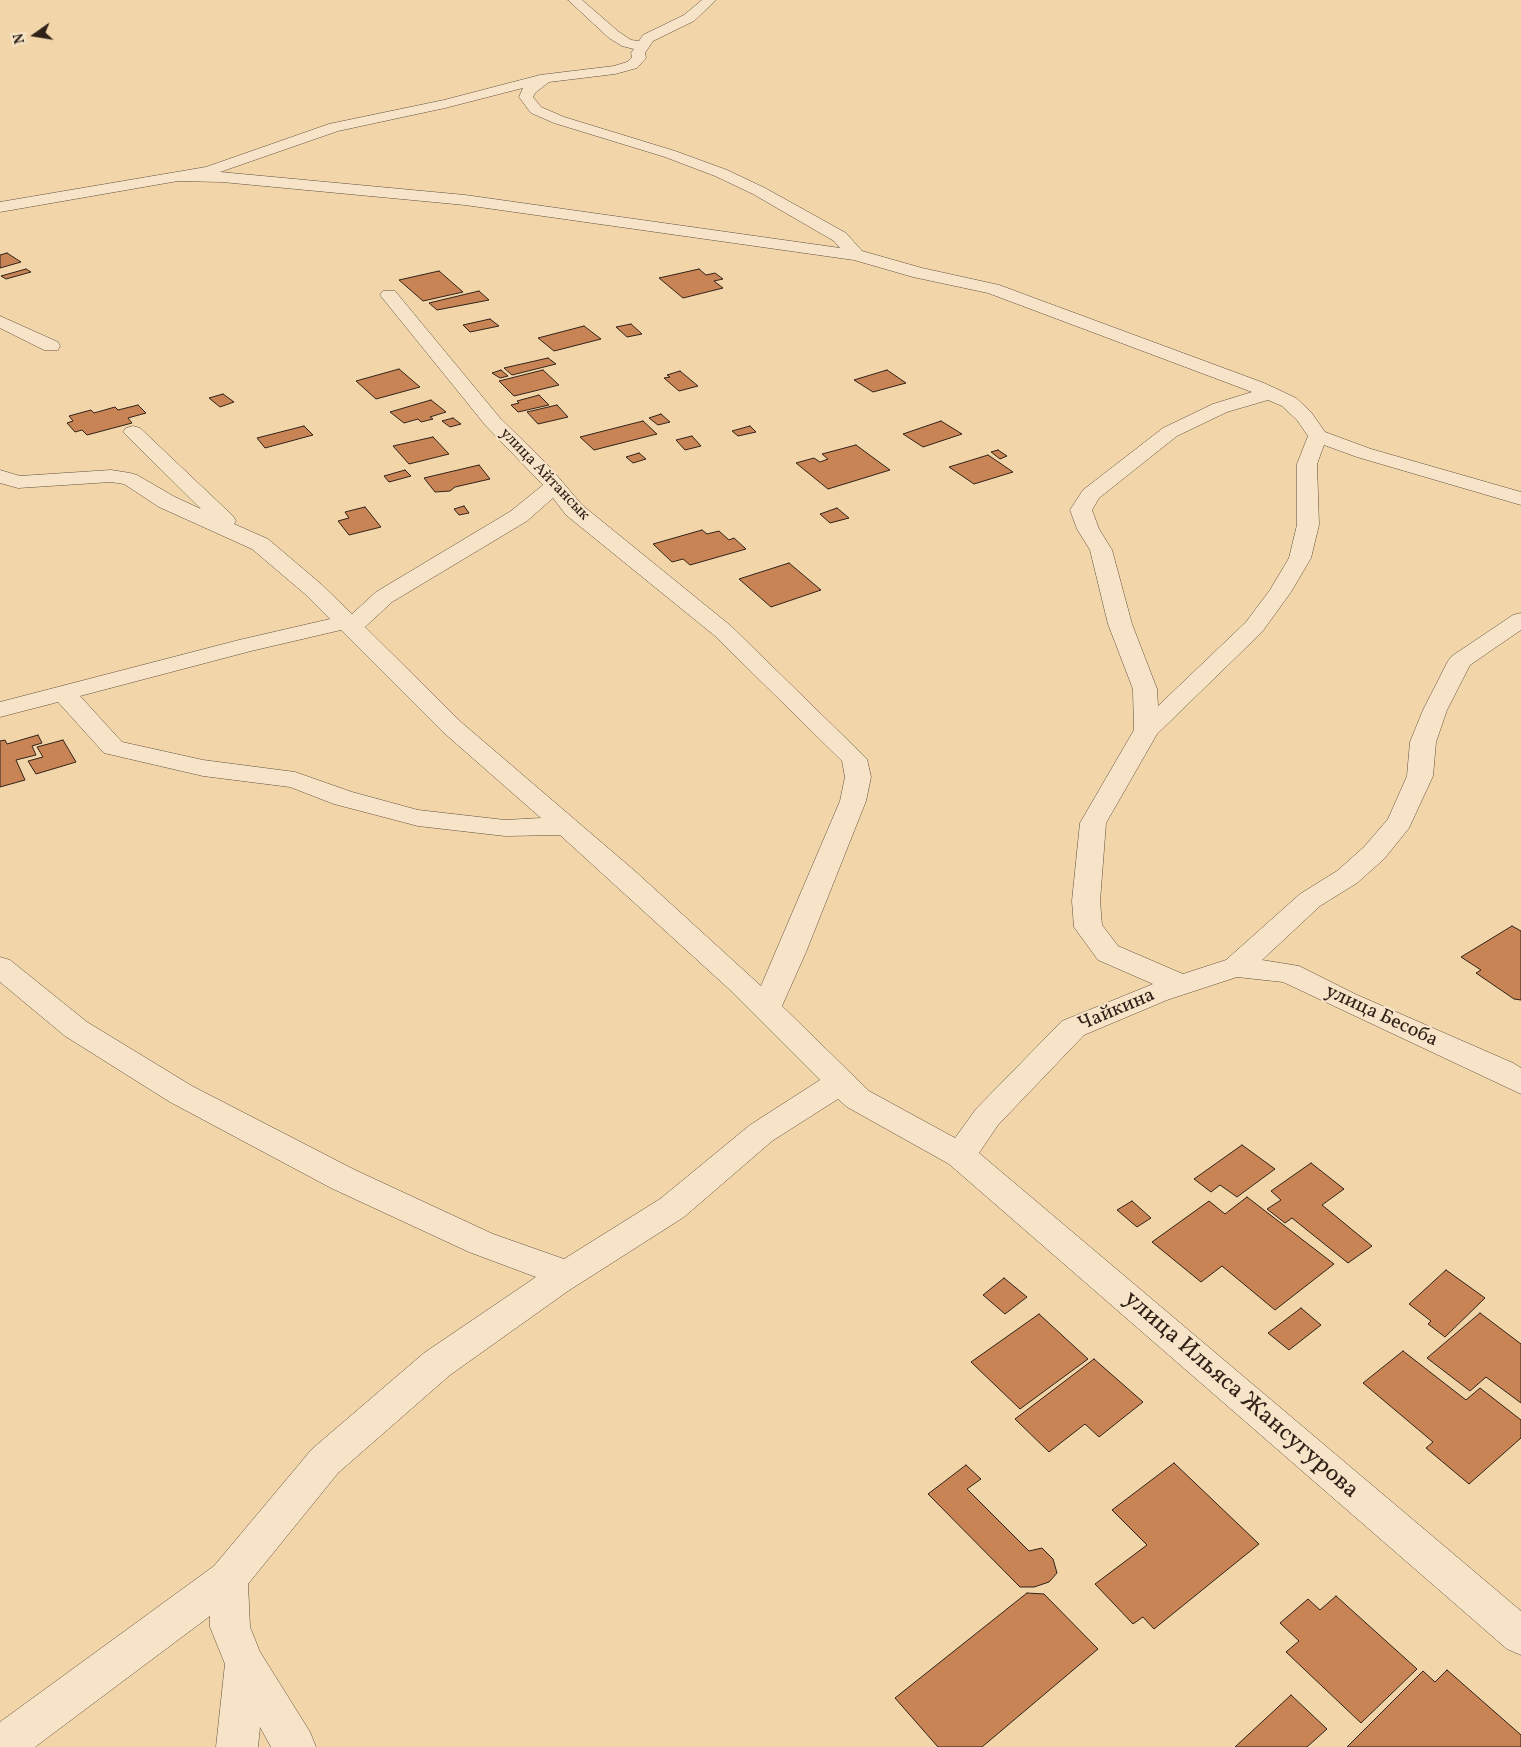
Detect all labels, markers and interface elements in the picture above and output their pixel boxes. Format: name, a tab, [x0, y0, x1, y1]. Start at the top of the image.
north arrow	[10, 10, 60, 60]
text: N	[9, 31, 30, 46]
street label: улица Айтансык	[495, 425, 593, 525]
street label: улица Бесоба	[1321, 980, 1441, 1054]
street label: Чайкина	[1075, 984, 1159, 1038]
street label: улица Ильяса Жансугурова	[1116, 1286, 1364, 1506]

